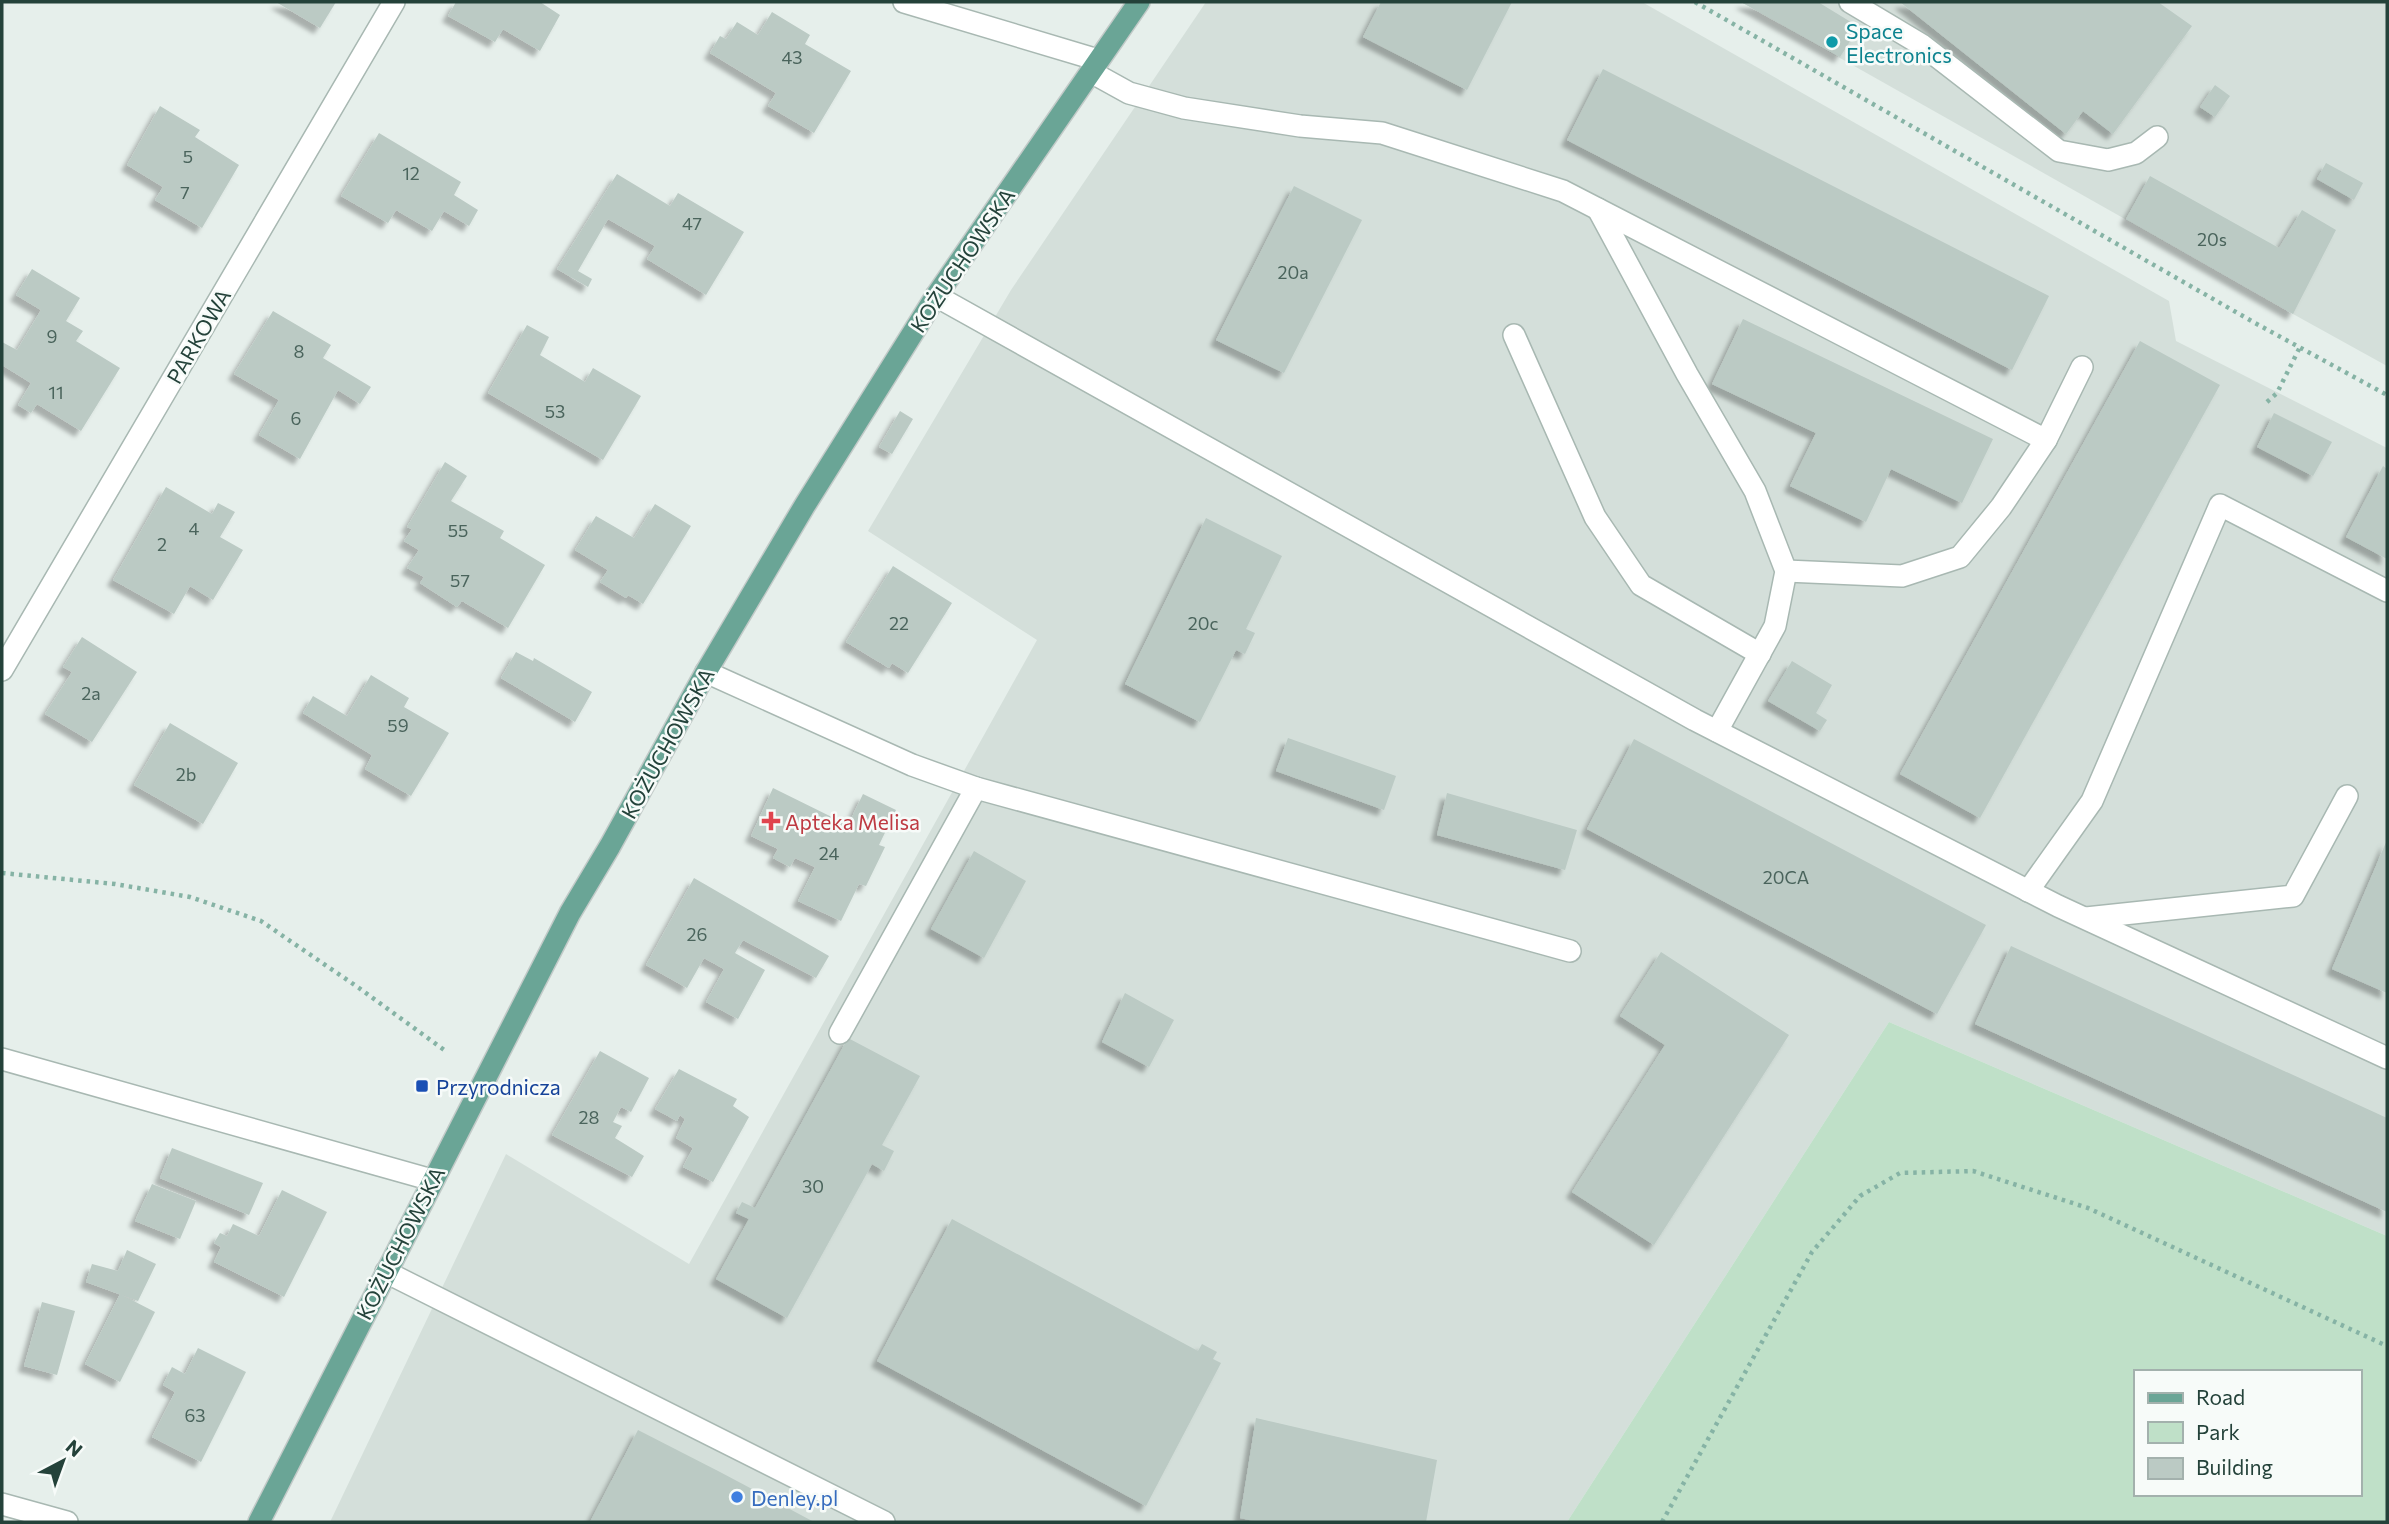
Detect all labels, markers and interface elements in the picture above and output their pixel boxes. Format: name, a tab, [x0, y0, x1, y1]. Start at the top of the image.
place label: Space Electronics	[1846, 18, 1952, 67]
marker: Space Electronics	[1824, 34, 1840, 50]
house number: 43	[781, 46, 803, 68]
house number: 5	[183, 145, 193, 167]
house number: 12	[402, 162, 420, 184]
house number: 7	[180, 181, 190, 203]
street label: KOŻUCHOWSKA	[905, 183, 1019, 337]
house number: 47	[682, 212, 702, 234]
house number: 20s	[2197, 228, 2227, 250]
house number: 20a	[1277, 261, 1309, 283]
street label: PARKOWA	[161, 284, 235, 388]
house number: 9	[47, 325, 57, 347]
house number: 8	[294, 340, 305, 362]
house number: 11	[48, 381, 64, 403]
house number: 53	[545, 400, 565, 422]
house number: 6	[291, 407, 301, 429]
house number: 4	[189, 517, 200, 539]
house number: 55	[448, 519, 468, 541]
house number: 2	[157, 533, 167, 555]
house number: 57	[450, 569, 470, 591]
house number: 22	[889, 612, 909, 634]
house number: 20c	[1188, 612, 1218, 634]
street label: KOŻUCHOWSKA	[615, 663, 719, 823]
house number: 2a	[81, 682, 101, 704]
house number: 59	[387, 714, 409, 736]
house number: 2b	[176, 763, 196, 785]
place label: Apteka Melisa	[785, 809, 920, 834]
marker: Apteka Melisa	[763, 813, 779, 829]
house number: 24	[819, 842, 839, 864]
house number: 20CA	[1763, 866, 1809, 888]
house number: 26	[687, 923, 707, 945]
place label: Przyrodnicza	[436, 1074, 561, 1099]
marker: Przyrodnicza	[414, 1078, 430, 1094]
house number: 28	[579, 1106, 600, 1128]
street label: KOŻUCHOWSKA	[351, 1162, 449, 1324]
house number: 30	[802, 1175, 824, 1197]
legend	[2134, 1370, 2361, 1496]
text: Road	[2196, 1384, 2245, 1409]
house number: 63	[184, 1404, 206, 1426]
text: Park	[2196, 1419, 2240, 1444]
north arrow	[28, 1426, 98, 1496]
text: N	[62, 1434, 87, 1461]
text: Building	[2196, 1454, 2273, 1479]
place label: Denley.pl	[751, 1485, 838, 1510]
marker: Denley.pl	[729, 1489, 745, 1505]

